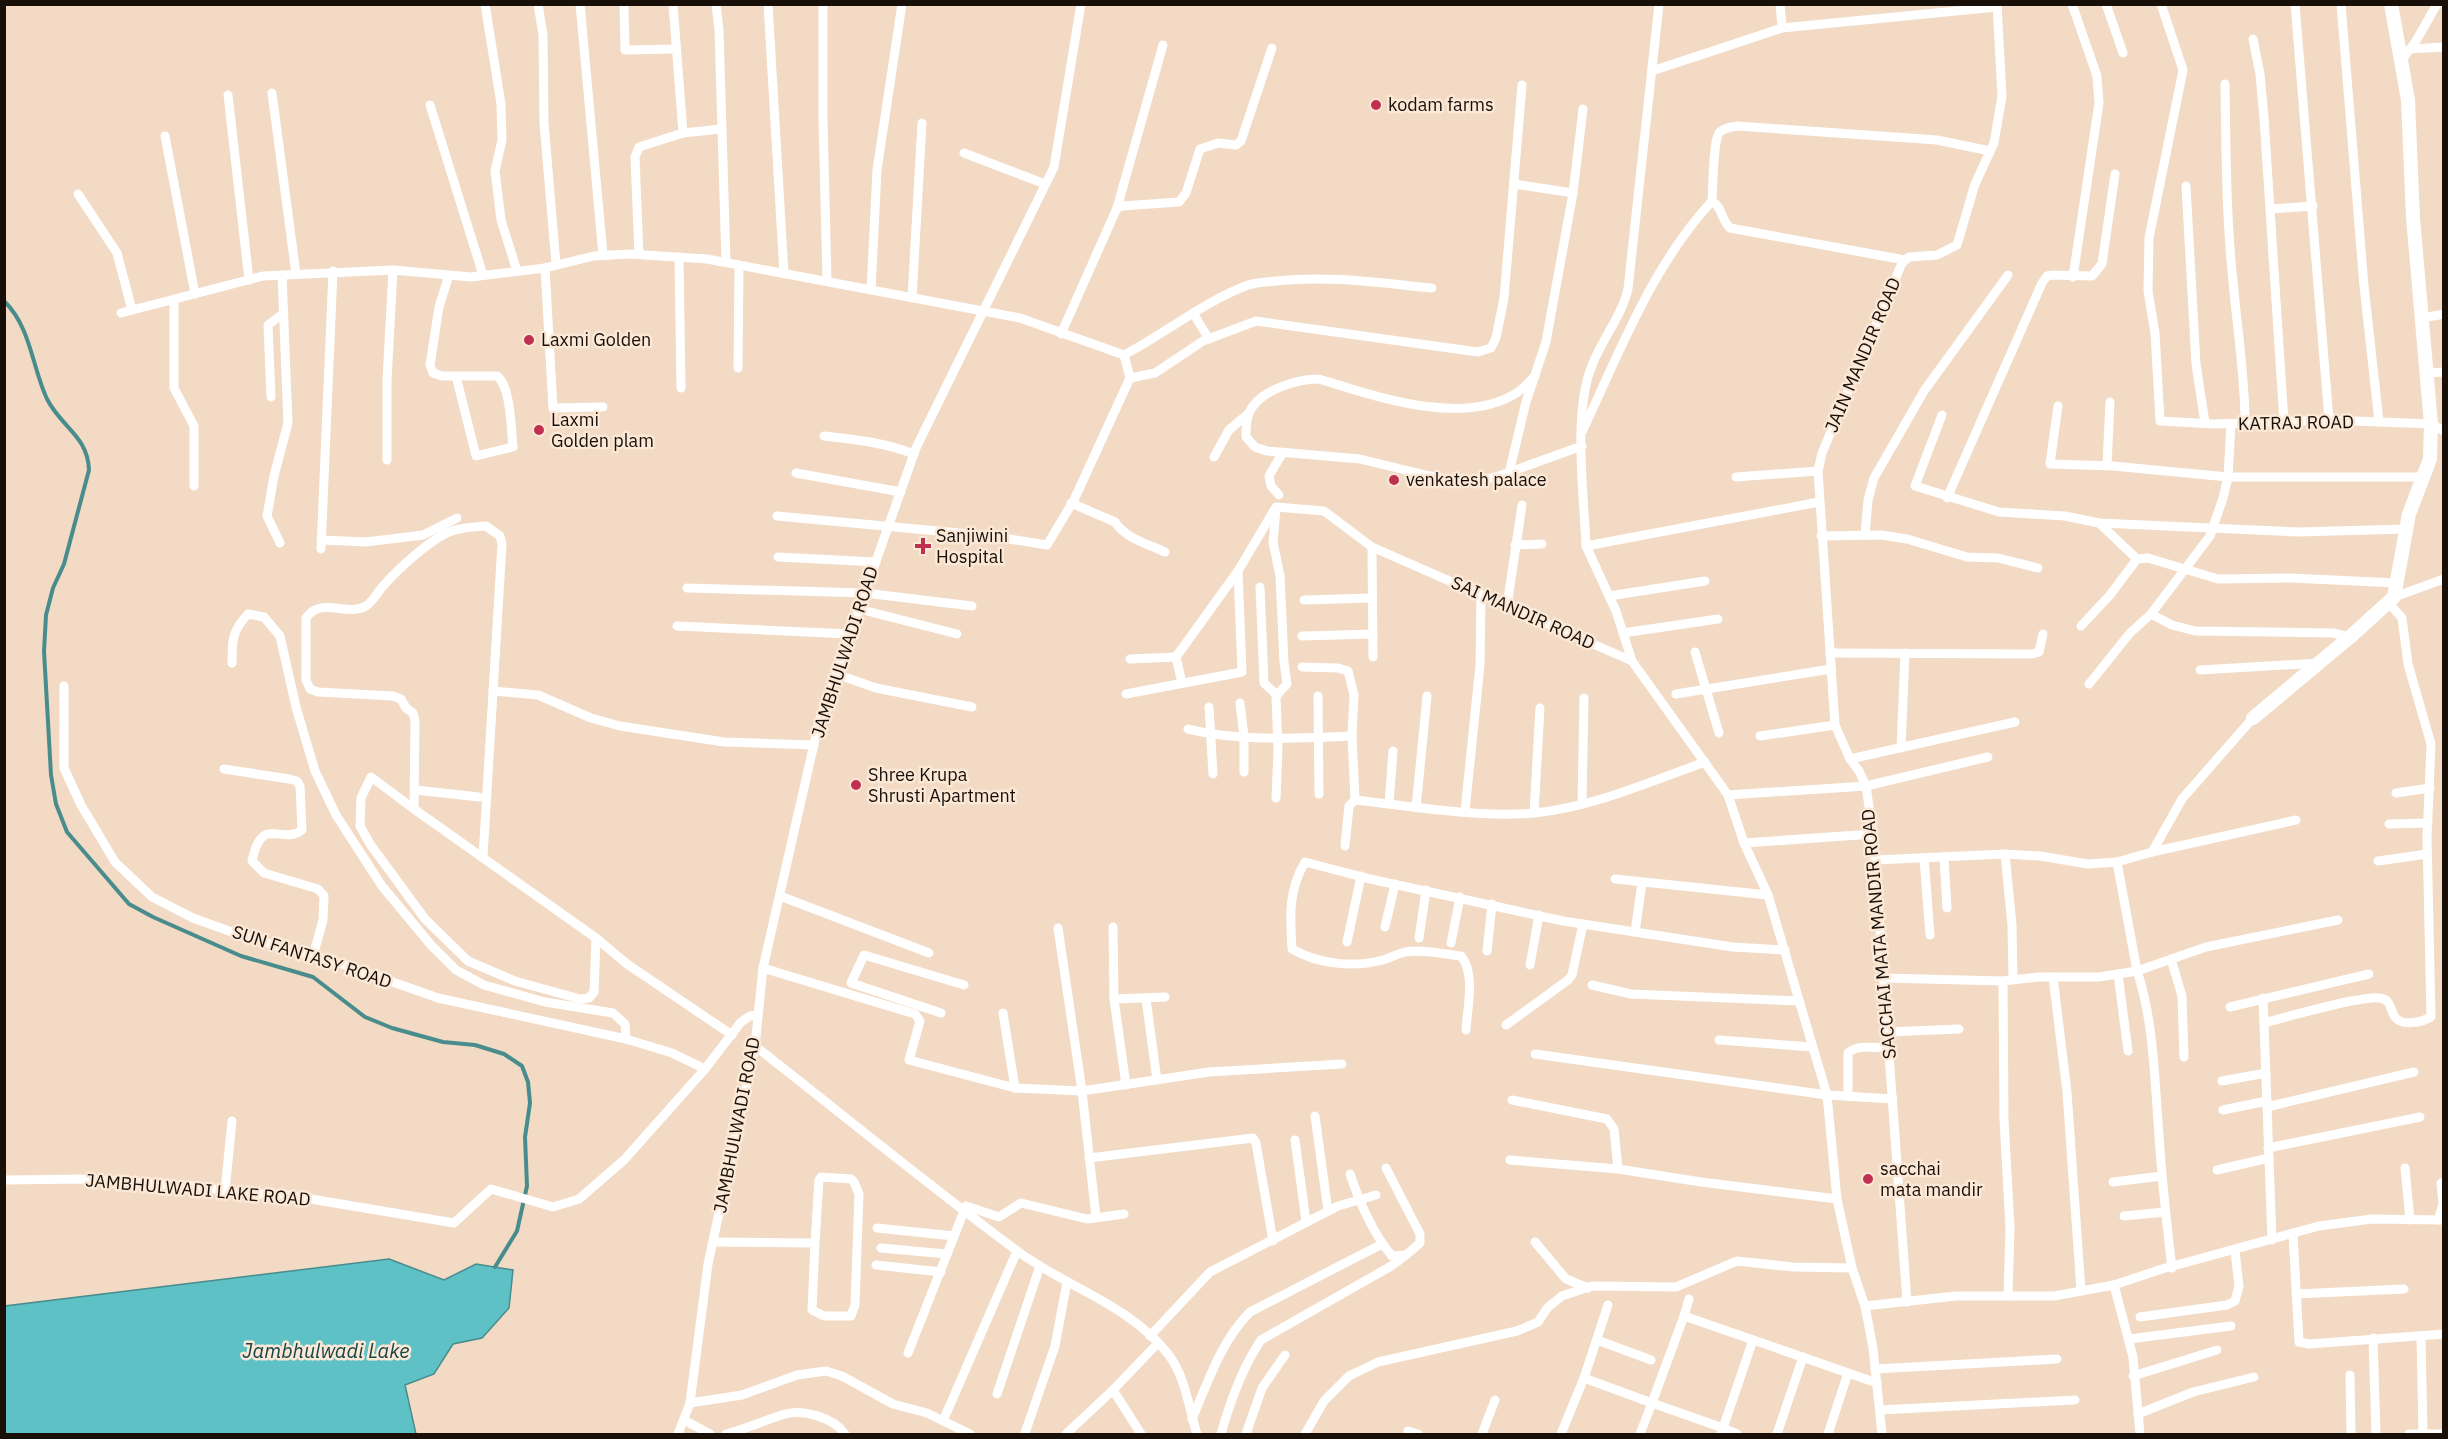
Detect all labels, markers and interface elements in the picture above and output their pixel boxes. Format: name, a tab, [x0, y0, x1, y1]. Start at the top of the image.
place label: kodam farms	[1388, 93, 1494, 116]
marker: kodam farms	[1369, 98, 1383, 112]
street label: JAIN MANDIR ROAD	[1819, 274, 1906, 436]
place label: Laxmi Golden	[541, 328, 651, 351]
marker: Laxmi Golden	[522, 333, 536, 347]
place label: Laxmi Golden plam	[551, 408, 654, 452]
street label: KATRAJ ROAD	[2238, 410, 2354, 435]
marker: Laxmi Golden plam	[532, 423, 546, 437]
place label: venkatesh palace	[1406, 468, 1547, 491]
marker: venkatesh palace	[1387, 473, 1401, 487]
place label: Sanjiwini Hospital	[936, 524, 1008, 568]
marker: Sanjiwini Hospital	[914, 537, 932, 555]
street label: JAMBHULWADI ROAD	[806, 563, 883, 740]
street label: SAI MANDIR ROAD	[1448, 571, 1599, 655]
place label: Shree Krupa Shrusti Apartment	[868, 763, 1016, 807]
marker: Shree Krupa Shrusti Apartment	[849, 778, 863, 792]
street label: SACCHAI MATA MANDIR ROAD	[1856, 808, 1901, 1060]
street label: SUN FANTASY ROAD	[229, 920, 395, 993]
street label: JAMBHULWADI ROAD	[708, 1035, 765, 1215]
place label: sacchai mata mandir	[1880, 1157, 1983, 1201]
street label: JAMBHULWADI LAKE ROAD	[84, 1168, 312, 1211]
marker: sacchai mata mandir	[1861, 1172, 1875, 1186]
water label: Jambhulwadi Lake	[243, 1337, 409, 1364]

